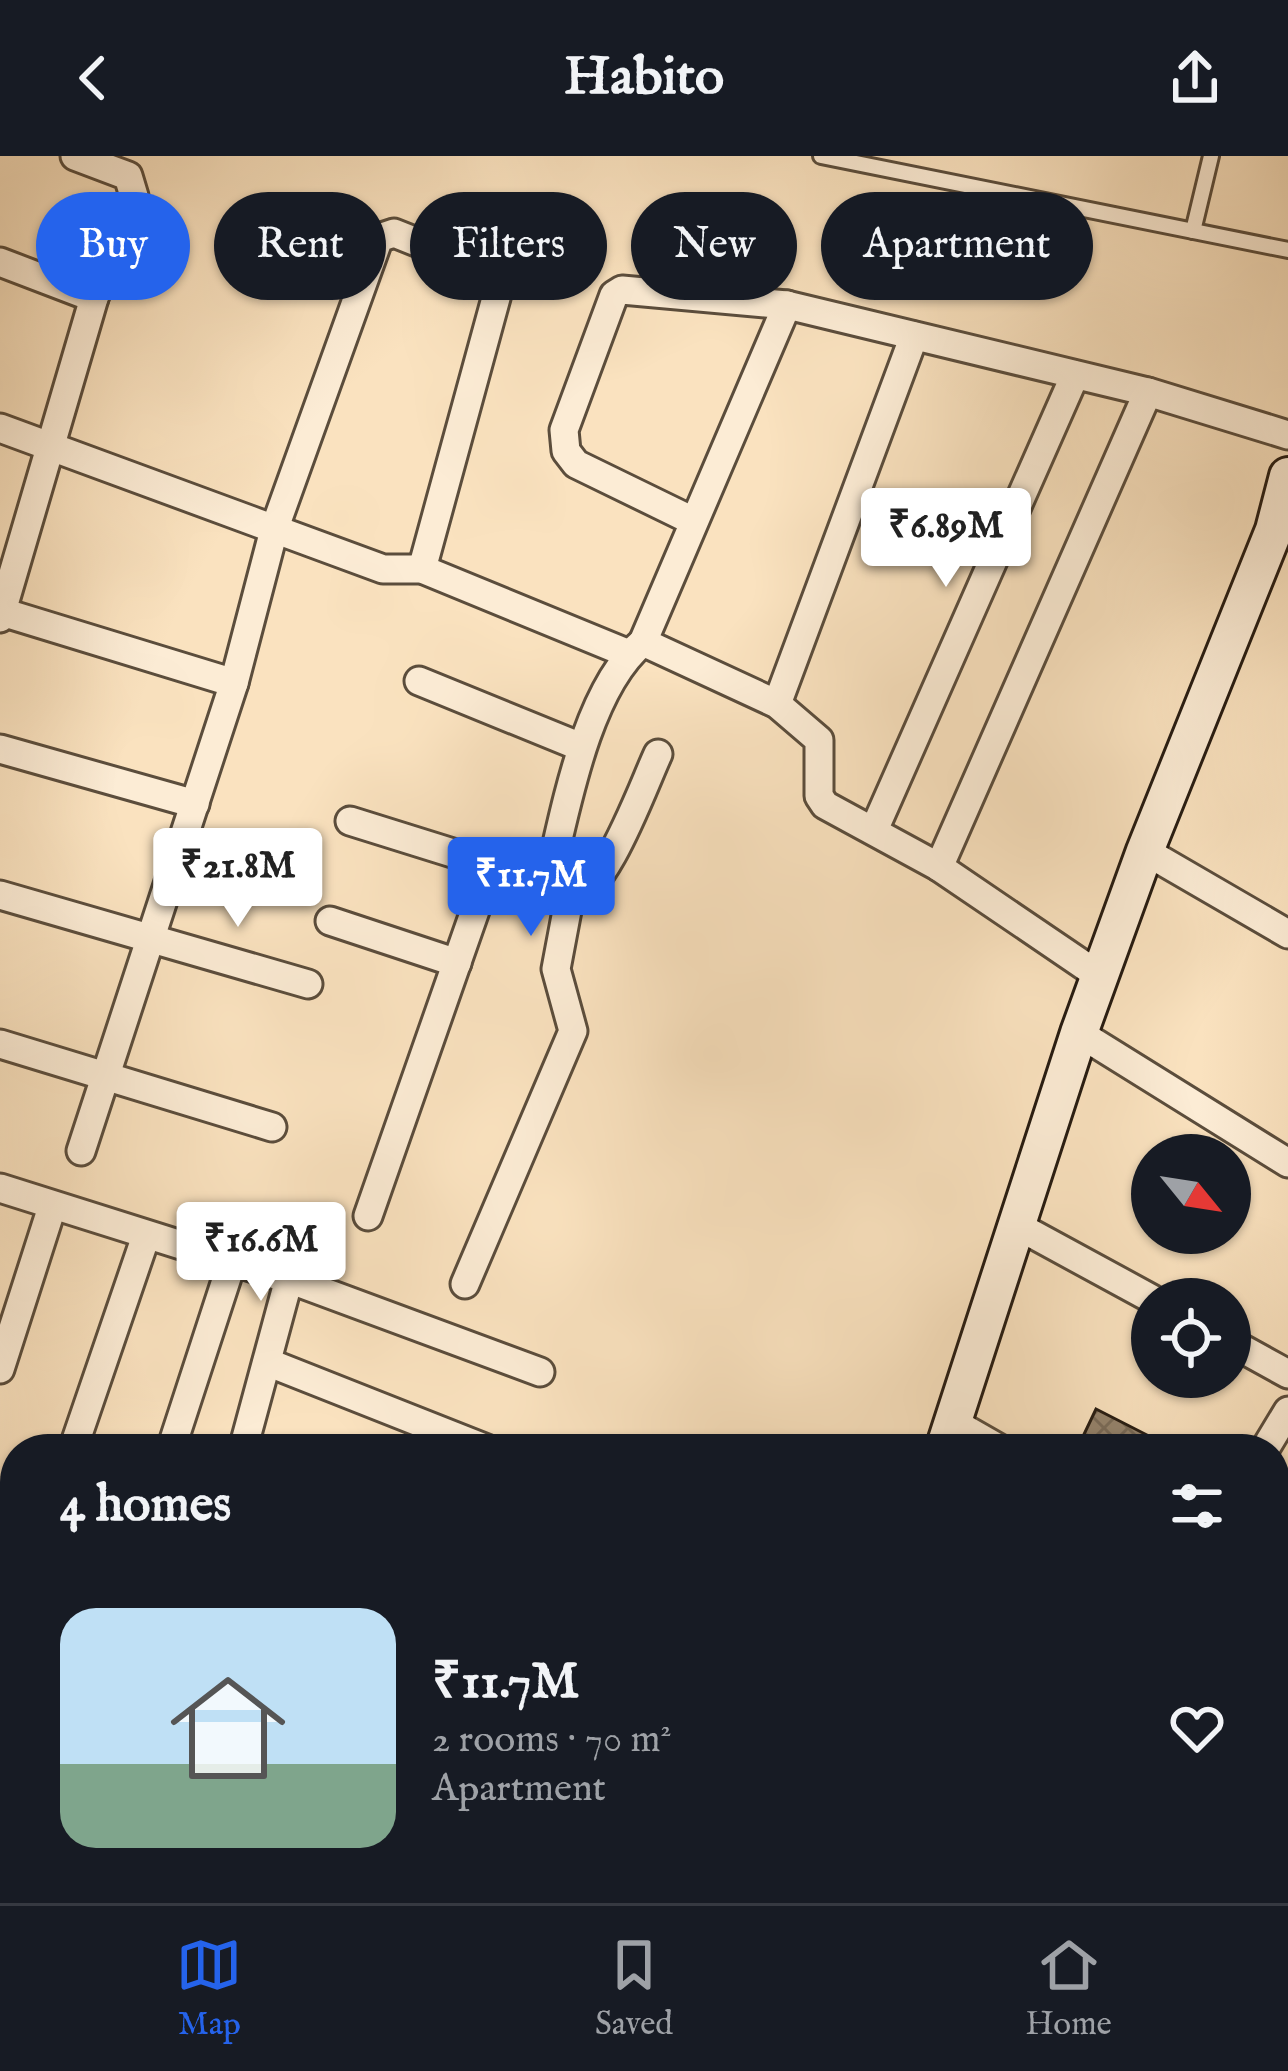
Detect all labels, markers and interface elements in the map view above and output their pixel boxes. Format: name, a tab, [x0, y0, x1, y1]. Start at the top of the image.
text: Habito	[564, 44, 724, 113]
icon: back	[60, 45, 126, 111]
icon: share	[1162, 45, 1228, 111]
chip: Buy	[36, 192, 190, 300]
chip: Rent	[214, 192, 386, 300]
chip: Filters	[410, 192, 607, 300]
chip: New	[631, 192, 797, 300]
chip: Apartment	[821, 192, 1093, 300]
pin: ₹6.89M	[848, 488, 1044, 590]
text: ₹6.89M	[888, 502, 1004, 551]
pin: ₹21.8M	[140, 828, 336, 930]
pin: ₹11.7M	[433, 837, 629, 939]
text: ₹21.8M	[180, 842, 296, 891]
text: ₹11.7M	[475, 851, 587, 900]
north arrow	[1131, 1134, 1251, 1254]
map controls	[1131, 1134, 1251, 1398]
pin: ₹16.6M	[163, 1202, 359, 1304]
text: ₹16.6M	[204, 1216, 318, 1265]
button: locate	[1131, 1278, 1251, 1398]
icon: filters	[1164, 1473, 1230, 1539]
text: 4 homes	[60, 1474, 231, 1539]
text: ₹11.7M	[432, 1651, 579, 1716]
icon: home	[156, 1656, 300, 1800]
icon: heart	[1164, 1695, 1230, 1761]
text: 2 rooms · 70 m²	[432, 1716, 672, 1765]
text: Apartment	[432, 1765, 606, 1814]
tab: Map	[176, 1932, 242, 2046]
tab: Saved	[595, 1932, 673, 2046]
tab: Home	[1026, 1932, 1112, 2046]

